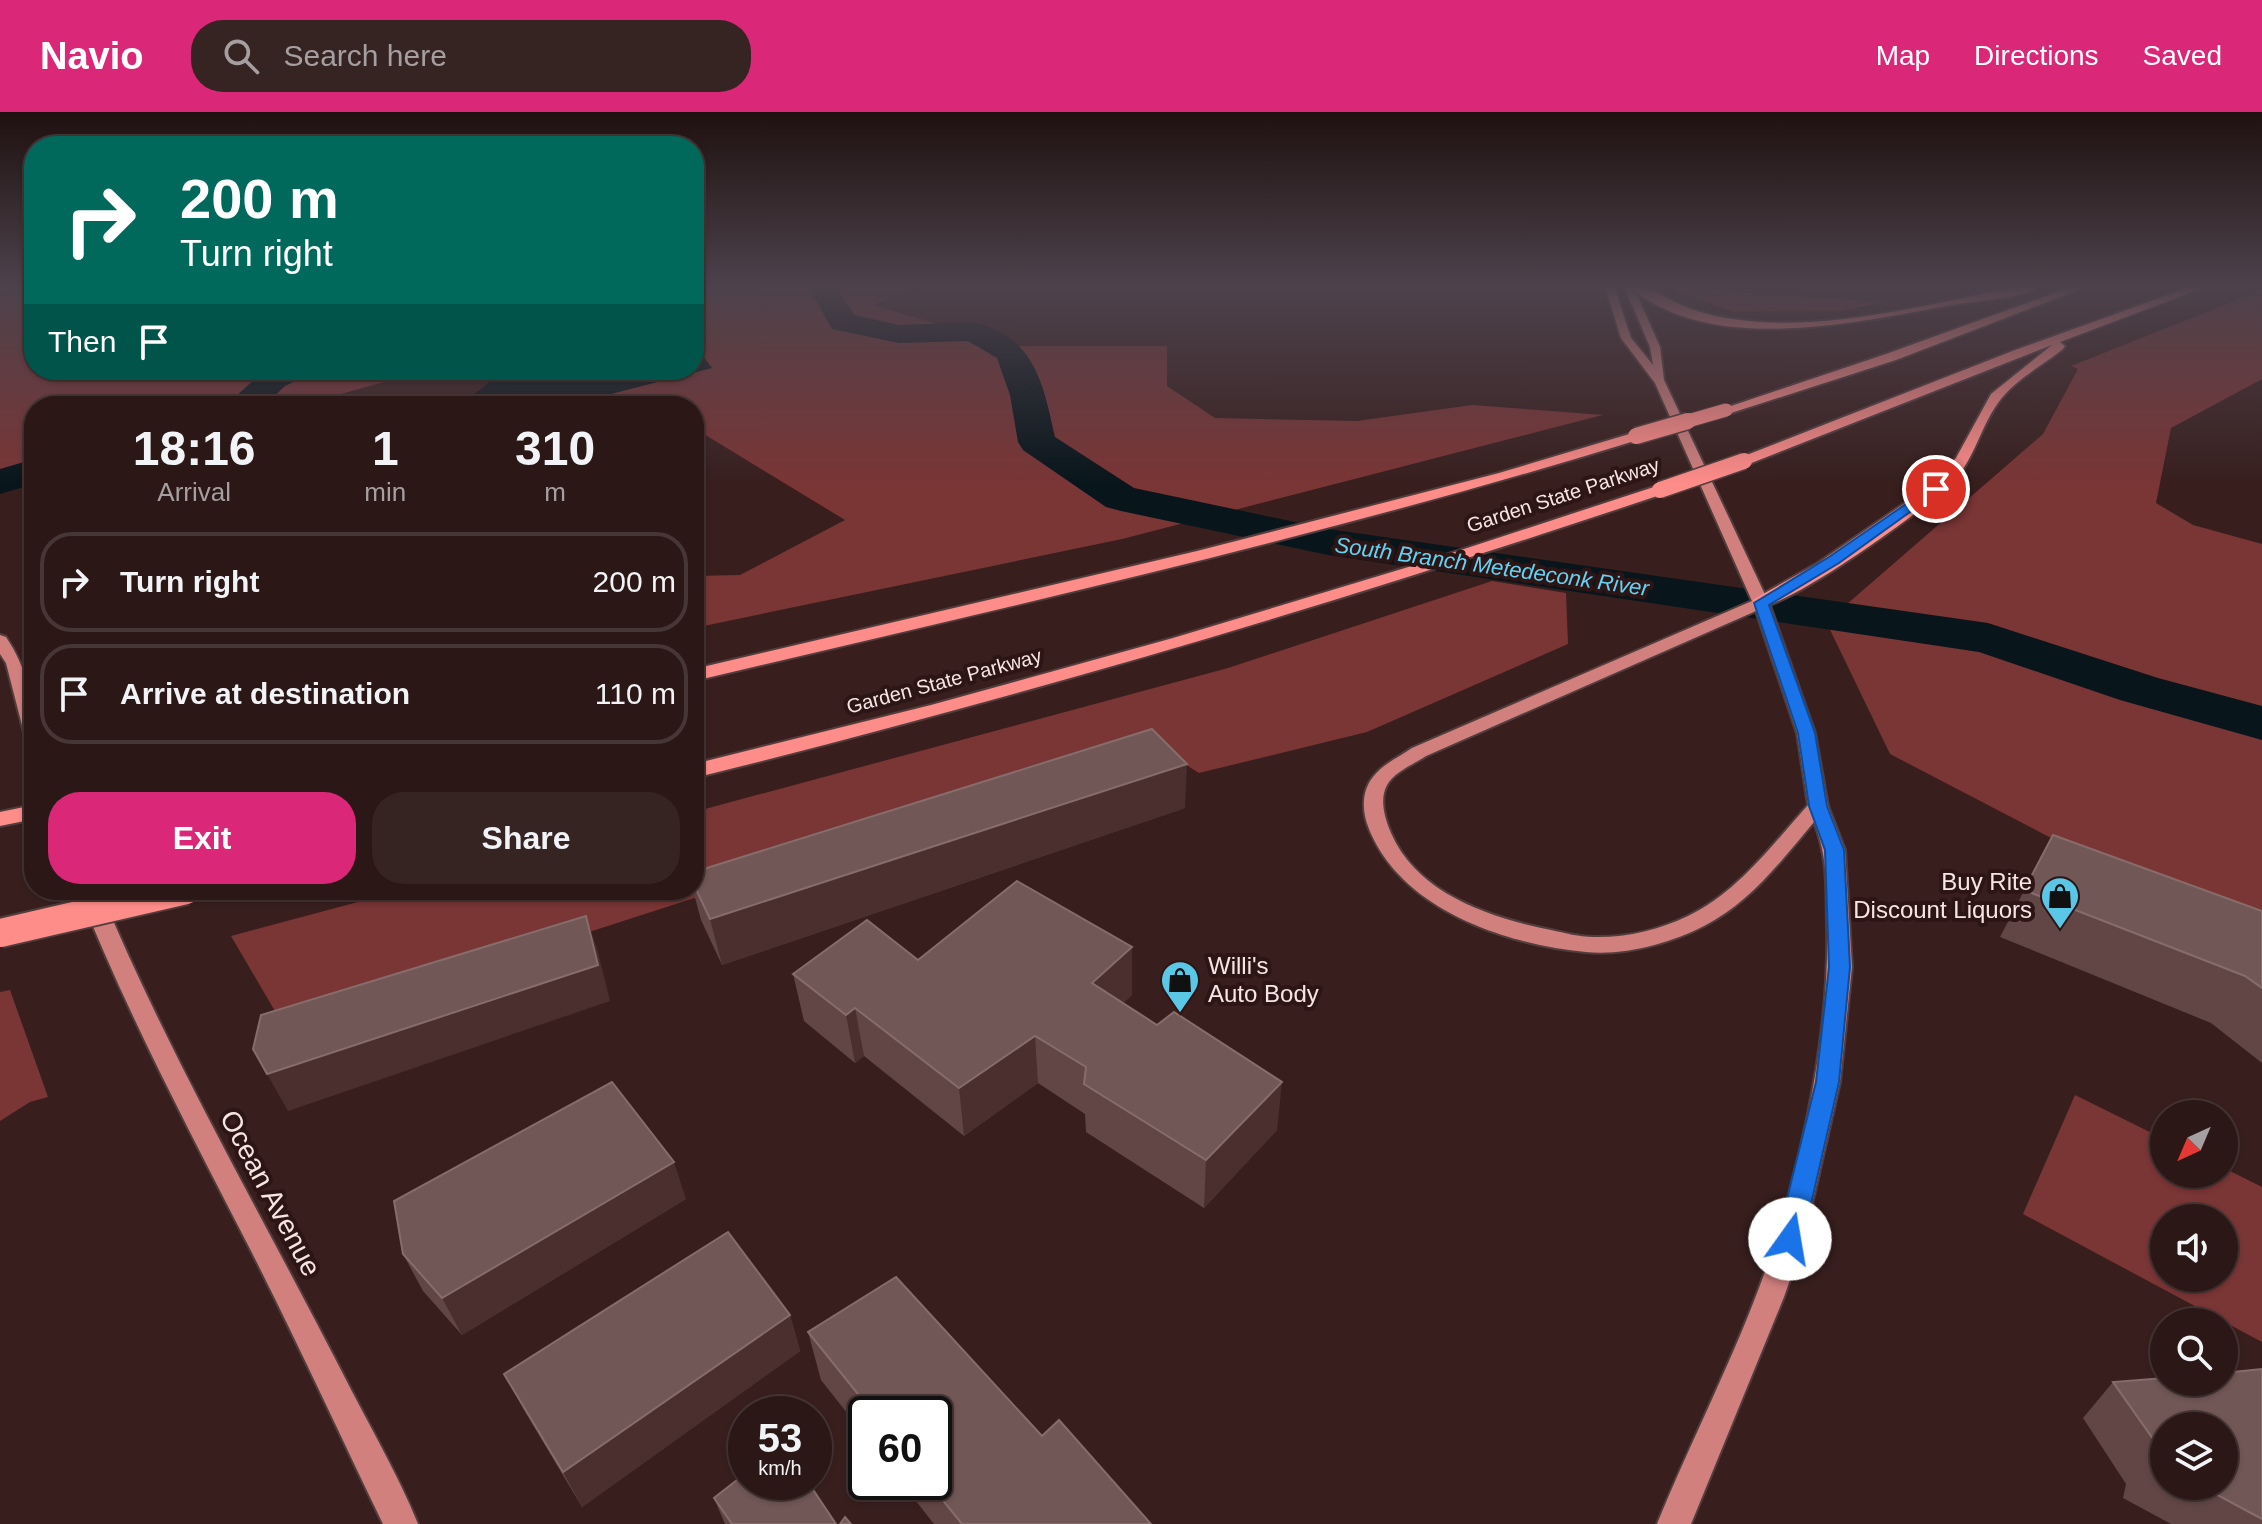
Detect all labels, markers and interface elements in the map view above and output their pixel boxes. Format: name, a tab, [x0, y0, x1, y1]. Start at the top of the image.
search box	[191, 20, 751, 92]
icon: search	[219, 34, 263, 78]
text: Navio	[40, 35, 143, 77]
text: Search here	[283, 39, 447, 72]
text: Map	[1876, 40, 1930, 71]
text: Directions	[1974, 40, 2099, 71]
text: Saved	[2143, 40, 2222, 71]
text: 200 m	[180, 167, 339, 230]
icon: right	[48, 168, 152, 272]
text: Turn right	[180, 233, 333, 274]
icon: arrive	[132, 320, 176, 364]
text: Then	[48, 325, 116, 358]
text: 18:16	[133, 422, 256, 475]
text: 1	[372, 422, 399, 475]
text: 310	[515, 422, 595, 475]
street label: Garden State Parkway	[1464, 453, 1662, 537]
pin	[1902, 455, 1970, 523]
icon: arrive	[1914, 467, 1958, 511]
text: Arrival	[157, 477, 231, 507]
text: min	[364, 477, 406, 507]
text: m	[544, 477, 566, 507]
water label: South Branch Metedeconk River	[1333, 532, 1652, 601]
icon: right	[52, 560, 96, 604]
text: Turn right	[120, 565, 259, 598]
text: 200 m	[593, 565, 676, 598]
street label: Garden State Parkway	[844, 644, 1044, 718]
icon: arrive	[52, 672, 96, 716]
text: Arrive at destination	[120, 677, 410, 710]
text: 110 m	[595, 677, 676, 710]
button: Exit	[48, 792, 356, 884]
button: Share	[372, 792, 680, 884]
place label: Buy Rite Discount Liquors	[1853, 868, 2032, 923]
shop icon: Buy Rite Discount Liquors	[2039, 875, 2081, 930]
place label: Willi's Auto Body	[1208, 952, 1319, 1007]
shop icon: Willi's Auto Body	[1159, 959, 1201, 1014]
north arrow	[2150, 1100, 2238, 1188]
map controls	[2150, 1100, 2238, 1500]
street label: Ocean Avenue	[214, 1105, 327, 1281]
position arrow	[1748, 1197, 1832, 1281]
button: sound	[2150, 1204, 2238, 1292]
button: search	[2150, 1308, 2238, 1396]
speed limit sign: 60	[848, 1396, 952, 1500]
button: layers	[2150, 1412, 2238, 1500]
text: 53	[758, 1416, 802, 1460]
text: km/h	[758, 1457, 802, 1479]

